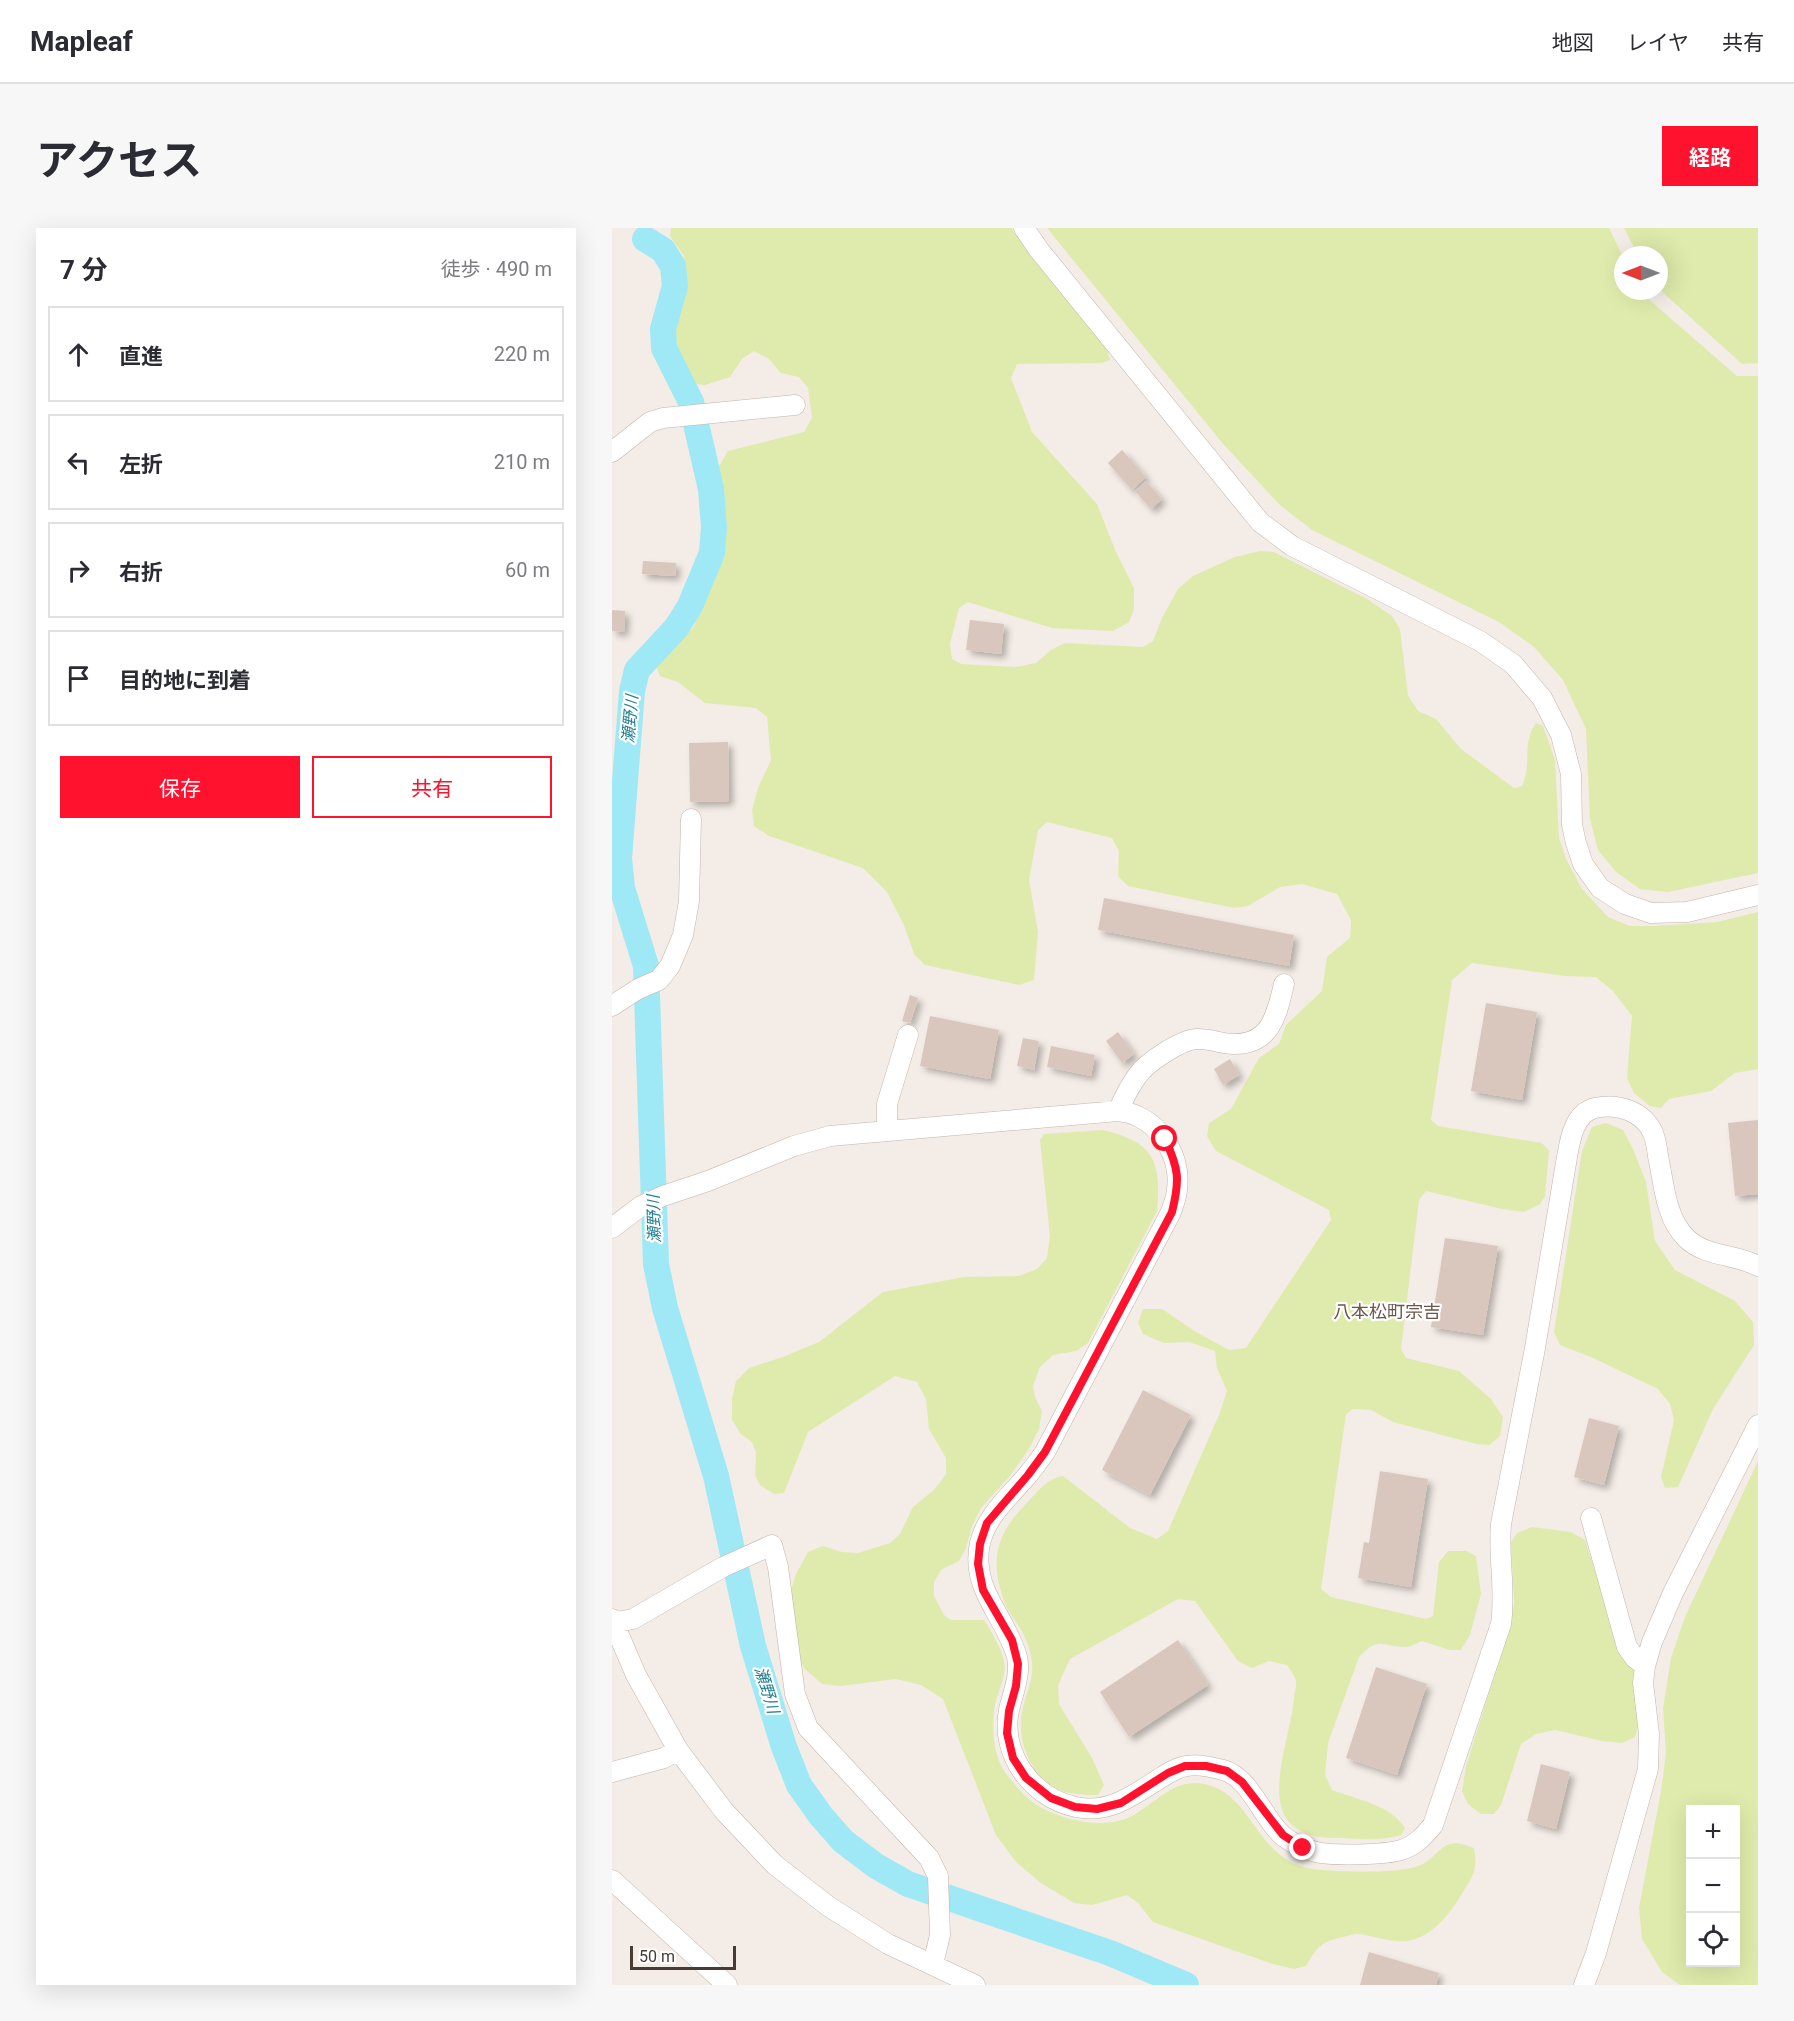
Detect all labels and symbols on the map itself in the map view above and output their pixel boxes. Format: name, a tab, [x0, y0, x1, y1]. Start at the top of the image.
north arrow	[1614, 246, 1668, 300]
water label: 瀬野川	[618, 692, 642, 744]
route start	[1151, 1125, 1177, 1151]
water label: 瀬野川	[644, 1193, 664, 1243]
district label: 八本松町宗吉	[1333, 1301, 1441, 1322]
water label: 瀬野川	[751, 1664, 784, 1718]
route end	[1289, 1834, 1315, 1860]
scale bar	[630, 1943, 736, 1970]

